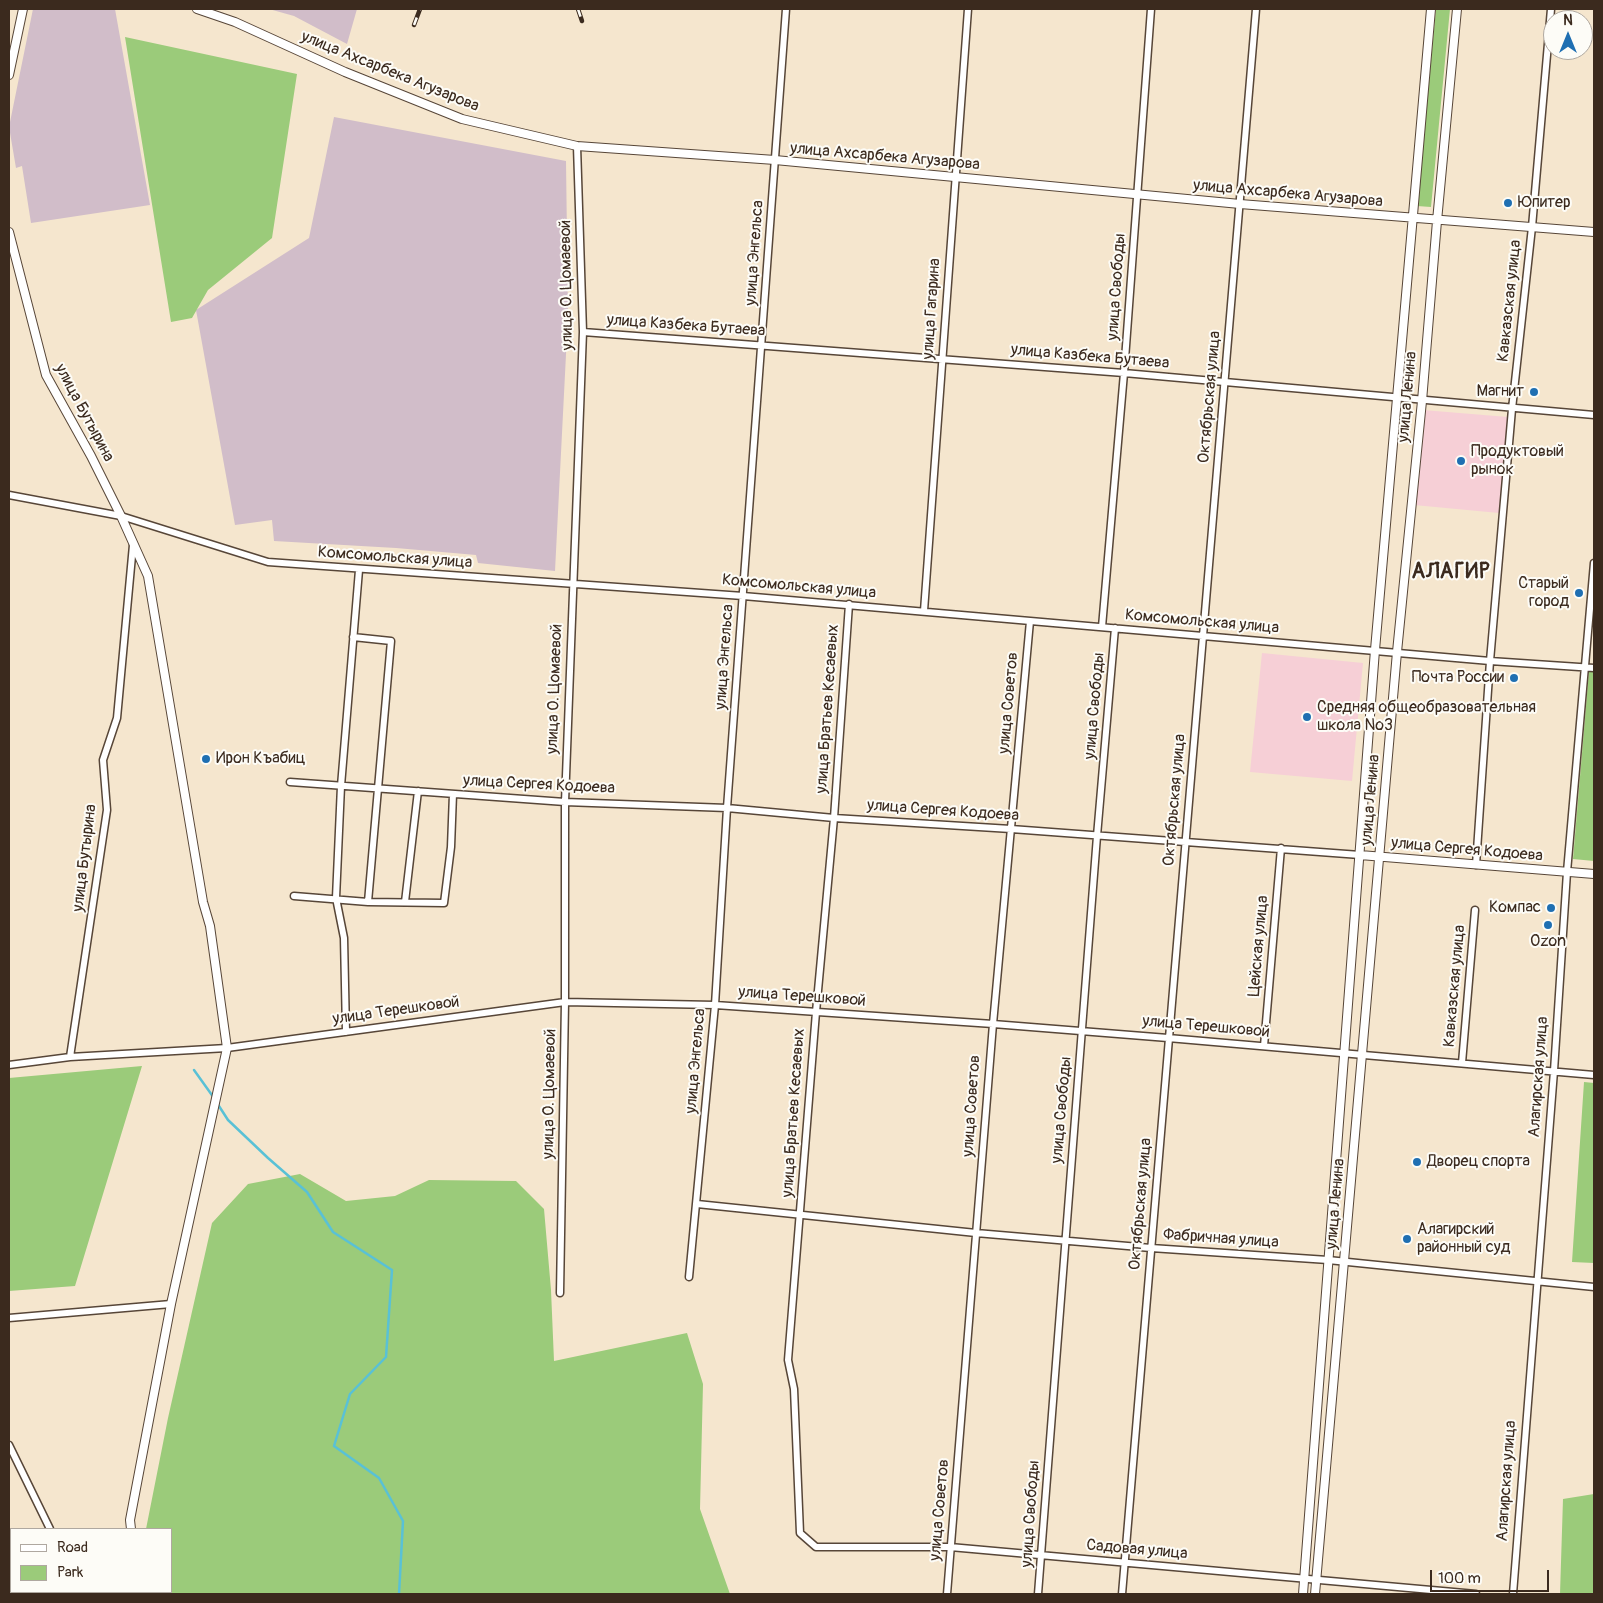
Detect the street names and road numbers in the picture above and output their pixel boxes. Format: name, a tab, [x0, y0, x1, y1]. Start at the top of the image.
street label: улица Ахсарбека Агузарова	[298, 27, 482, 117]
street label: улица Ахсарбека Агузарова	[789, 139, 981, 175]
street label: улица Ахсарбека Агузарова	[1192, 176, 1384, 212]
street label: улица Энгельса	[742, 200, 768, 306]
street label: улица О. Цомаевой	[556, 220, 578, 350]
street label: улица Свободы	[1104, 233, 1130, 341]
street label: Кавказская улица	[1494, 239, 1526, 363]
street label: улица Гагарина	[919, 258, 945, 360]
street label: улица Казбека Бутаева	[606, 311, 766, 341]
street label: Октябрьская улица	[1195, 330, 1225, 464]
street label: улица Казбека Бутаева	[1010, 341, 1170, 373]
street label: улица Ленина	[1394, 351, 1422, 443]
street label: улица Бутырина	[50, 361, 118, 465]
street label: Комсомольская улица	[317, 543, 473, 573]
street label: Комсомольская улица	[721, 571, 877, 603]
street label: улица Энгельса	[712, 604, 738, 710]
street label: Комсомольская улица	[1124, 606, 1280, 638]
street label: улица О. Цомаевой	[543, 623, 567, 755]
street label: улица Братьев Кесаевых	[813, 624, 843, 794]
street label: улица Советов	[995, 651, 1023, 755]
street label: улица Свободы	[1081, 652, 1109, 760]
street label: Октябрьская улица	[1160, 733, 1190, 867]
street label: улица Ленина	[1357, 754, 1385, 846]
street label: улица Сергея Кодоева	[463, 771, 615, 799]
street label: улица Сергея Кодоева	[866, 796, 1020, 826]
street label: улица Бутырина	[69, 803, 101, 913]
street label: улица Сергея Кодоева	[1390, 834, 1544, 866]
street label: Цейская улица	[1245, 895, 1273, 997]
street label: Кавказская улица	[1440, 924, 1470, 1048]
street label: улица Терешковой	[738, 983, 866, 1011]
street label: улица Терешковой	[331, 993, 461, 1029]
street label: улица Энгельса	[682, 1008, 710, 1114]
street label: улица Терешковой	[1141, 1012, 1271, 1042]
street label: Алагирская улица	[1525, 1016, 1553, 1138]
street label: улица Братьев Кесаевых	[779, 1028, 809, 1198]
street label: улица О. Цомаевой	[539, 1029, 561, 1159]
street label: улица Советов	[959, 1054, 985, 1158]
street label: улица Свободы	[1048, 1056, 1076, 1164]
street label: Октябрьская улица	[1126, 1137, 1156, 1271]
street label: улица Ленина	[1322, 1158, 1350, 1250]
street label: Фабричная улица	[1163, 1225, 1279, 1253]
street label: Алагирская улица	[1493, 1420, 1521, 1542]
street label: улица Советов	[926, 1458, 954, 1562]
street label: улица Свободы	[1018, 1460, 1044, 1568]
street label: Садовая улица	[1086, 1536, 1188, 1564]

